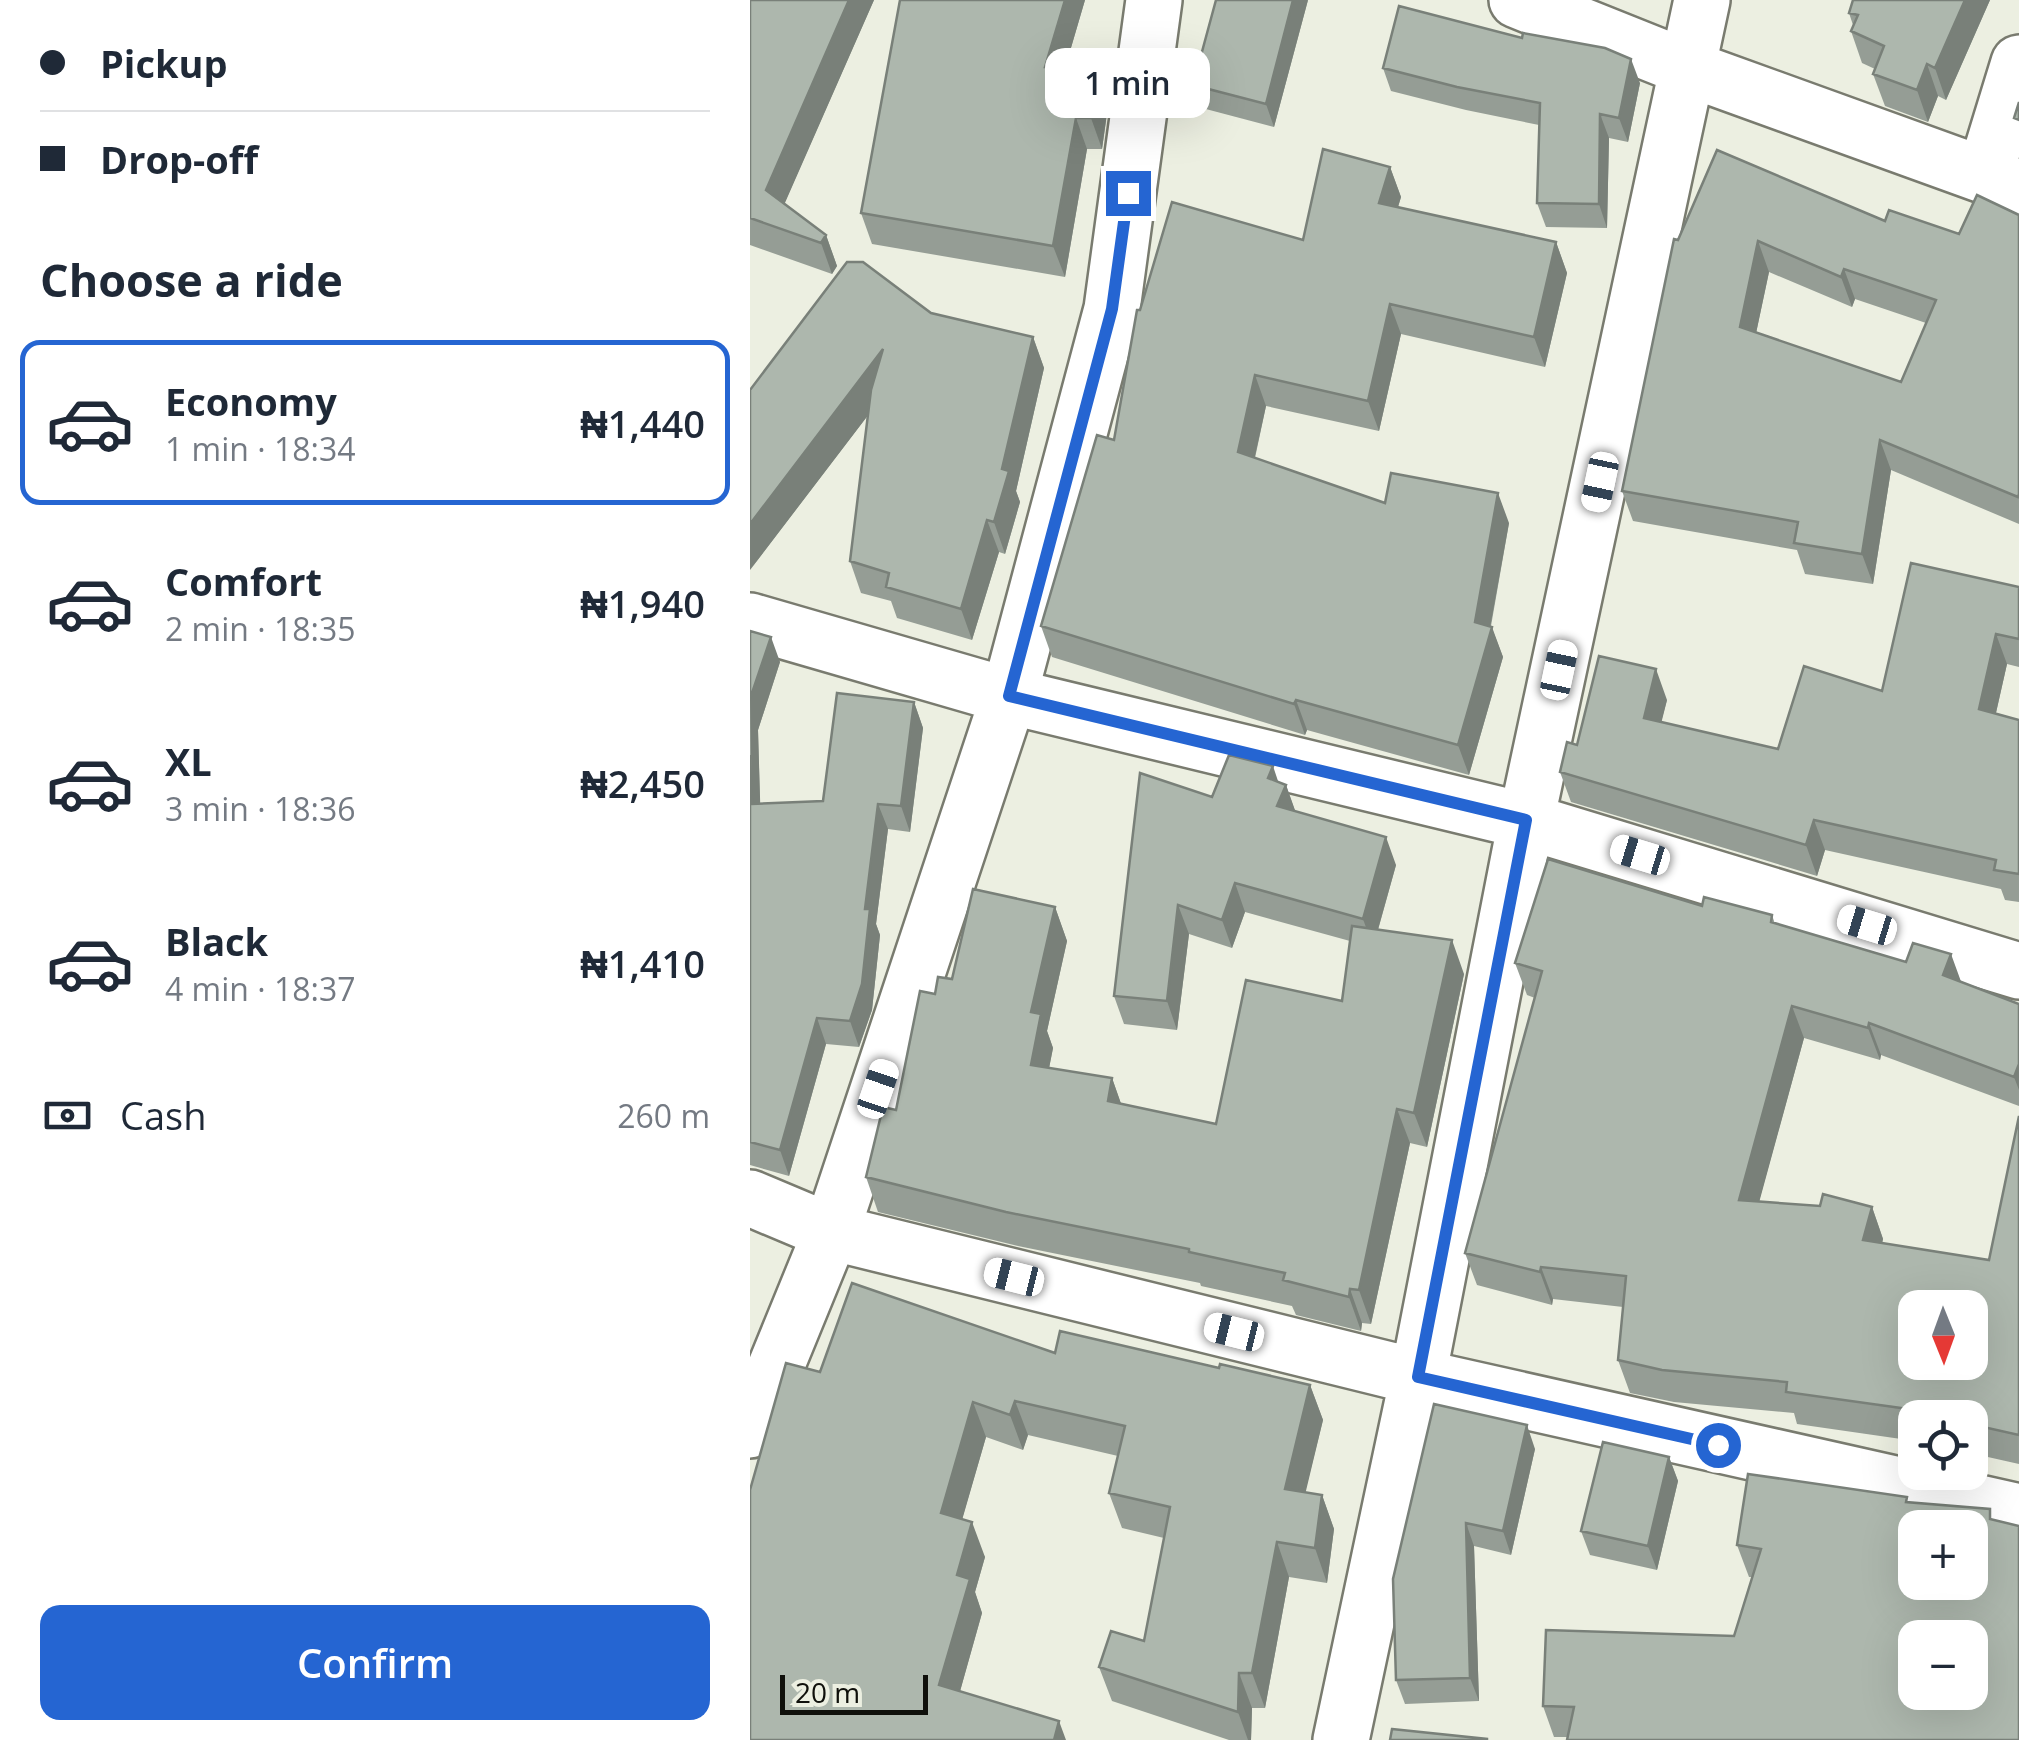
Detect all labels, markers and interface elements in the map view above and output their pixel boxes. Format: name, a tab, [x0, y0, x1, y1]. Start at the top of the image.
text: Pickup	[100, 37, 228, 89]
callout: 1 min	[1046, 48, 1210, 118]
text: 1 min	[1084, 61, 1171, 104]
text: Drop-off	[100, 133, 258, 185]
route end	[1106, 171, 1151, 216]
text: Choose a ride	[40, 249, 343, 310]
text: Economy	[165, 375, 337, 427]
icon: car	[45, 378, 135, 468]
text: ₦1,440	[580, 397, 705, 449]
text: 1 min · 18:34	[165, 427, 356, 470]
car	[1579, 450, 1621, 514]
text: Comfort	[165, 555, 322, 607]
icon: car	[45, 558, 135, 648]
text: ₦1,940	[580, 577, 705, 629]
text: 2 min · 18:35	[165, 607, 356, 650]
car	[1538, 638, 1580, 702]
text: XL	[165, 735, 212, 787]
icon: car	[45, 738, 135, 828]
text: ₦2,450	[580, 757, 705, 809]
text: 3 min · 18:36	[165, 787, 356, 830]
car	[1607, 832, 1673, 878]
car	[1834, 902, 1900, 948]
text: Black	[165, 915, 268, 967]
icon: car	[45, 918, 135, 1008]
text: ₦1,410	[580, 937, 705, 989]
text: 4 min · 18:37	[165, 967, 356, 1010]
car	[854, 1056, 902, 1122]
icon: cash	[40, 1088, 95, 1143]
text: Cash	[120, 1089, 206, 1141]
text: 260 m	[617, 1094, 710, 1137]
car	[981, 1255, 1047, 1299]
north arrow	[1898, 1290, 1988, 1380]
map controls	[1898, 1290, 1988, 1710]
car	[1201, 1310, 1267, 1354]
button: locate	[1898, 1400, 1988, 1490]
route start	[1696, 1423, 1741, 1468]
button: +	[1898, 1510, 1988, 1600]
button: Confirm	[40, 1605, 710, 1720]
button: −	[1898, 1620, 1988, 1710]
scale bar	[780, 1670, 928, 1714]
text: 20 m	[795, 1673, 860, 1711]

